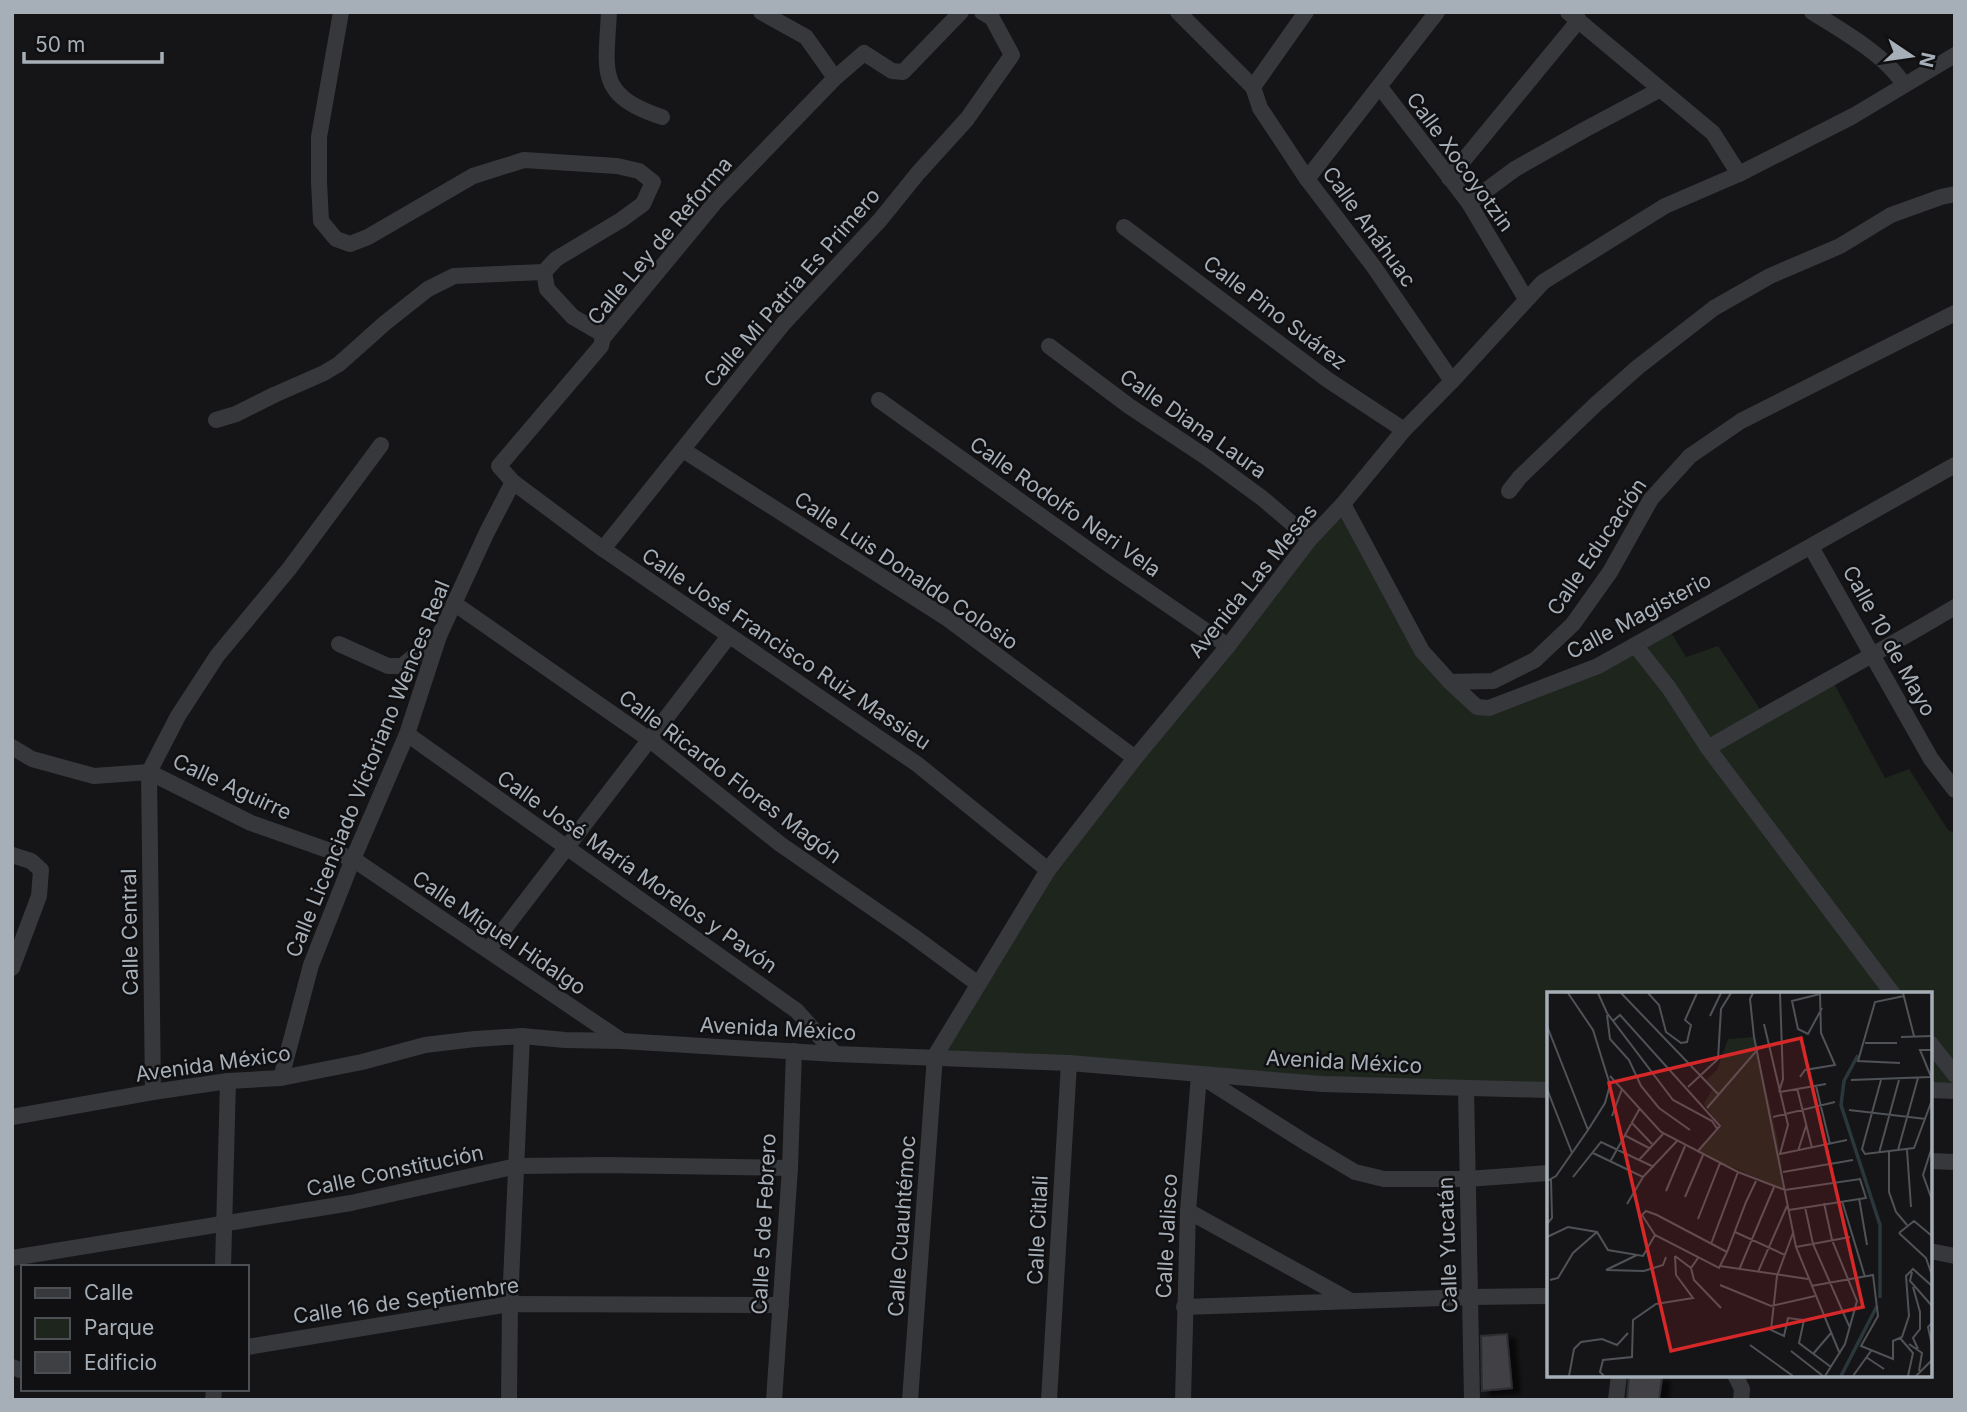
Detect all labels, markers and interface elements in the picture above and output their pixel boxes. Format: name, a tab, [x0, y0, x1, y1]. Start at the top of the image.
scale bar	[24, 21, 163, 65]
north arrow	[1876, 21, 1946, 91]
text: 50 m	[35, 32, 85, 57]
text: N	[1914, 50, 1940, 69]
street label: Calle Xocoyotzin	[1402, 87, 1519, 236]
street label: Calle Ley de Reforma	[582, 152, 737, 330]
street label: Calle Anáhuac	[1317, 162, 1421, 292]
street label: Calle Mi Patria Es Primero	[698, 183, 885, 392]
street label: Calle Pino Suárez	[1198, 250, 1352, 375]
street label: Calle Diana Laura	[1115, 364, 1271, 484]
street label: Calle Rodolfo Neri Vela	[965, 431, 1166, 582]
street label: Calle Educación	[1542, 474, 1652, 620]
street label: Calle Luis Donaldo Colosio	[790, 486, 1023, 655]
street label: Avenida Las Mesas	[1183, 499, 1322, 663]
street label: Calle José Francisco Ruiz Massieu	[637, 542, 935, 755]
street label: Calle 10 de Mayo	[1838, 561, 1941, 721]
street label: Calle Magisterio	[1562, 567, 1715, 664]
street label: Calle Licenciado Victoriano Wences Real	[280, 577, 455, 961]
street label: Calle Ricardo Flores Magón	[614, 685, 847, 869]
street label: Calle Aguirre	[169, 748, 296, 825]
street label: Calle José María Morelos y Pavón	[492, 765, 782, 978]
street label: Calle Miguel Hidalgo	[408, 865, 591, 1000]
street label: Calle Central	[116, 868, 143, 996]
inset map	[1547, 992, 1932, 1377]
street label: Avenida México	[699, 1012, 857, 1045]
street label: Avenida México	[134, 1040, 292, 1087]
street label: Avenida México	[1265, 1045, 1423, 1078]
street label: Calle 5 de Febrero	[746, 1133, 781, 1315]
street label: Calle Cuauhtémoc	[883, 1134, 920, 1317]
street label: Calle Constitución	[304, 1140, 486, 1201]
street label: Calle Jalisco	[1151, 1173, 1182, 1299]
street label: Calle Citlali	[1022, 1174, 1053, 1285]
street label: Calle Yucatán	[1433, 1176, 1462, 1314]
legend	[21, 1265, 248, 1391]
street label: Calle 16 de Septiembre	[291, 1272, 520, 1329]
text: Calle	[84, 1280, 134, 1305]
text: Parque	[84, 1315, 154, 1340]
text: Edificio	[84, 1350, 157, 1375]

